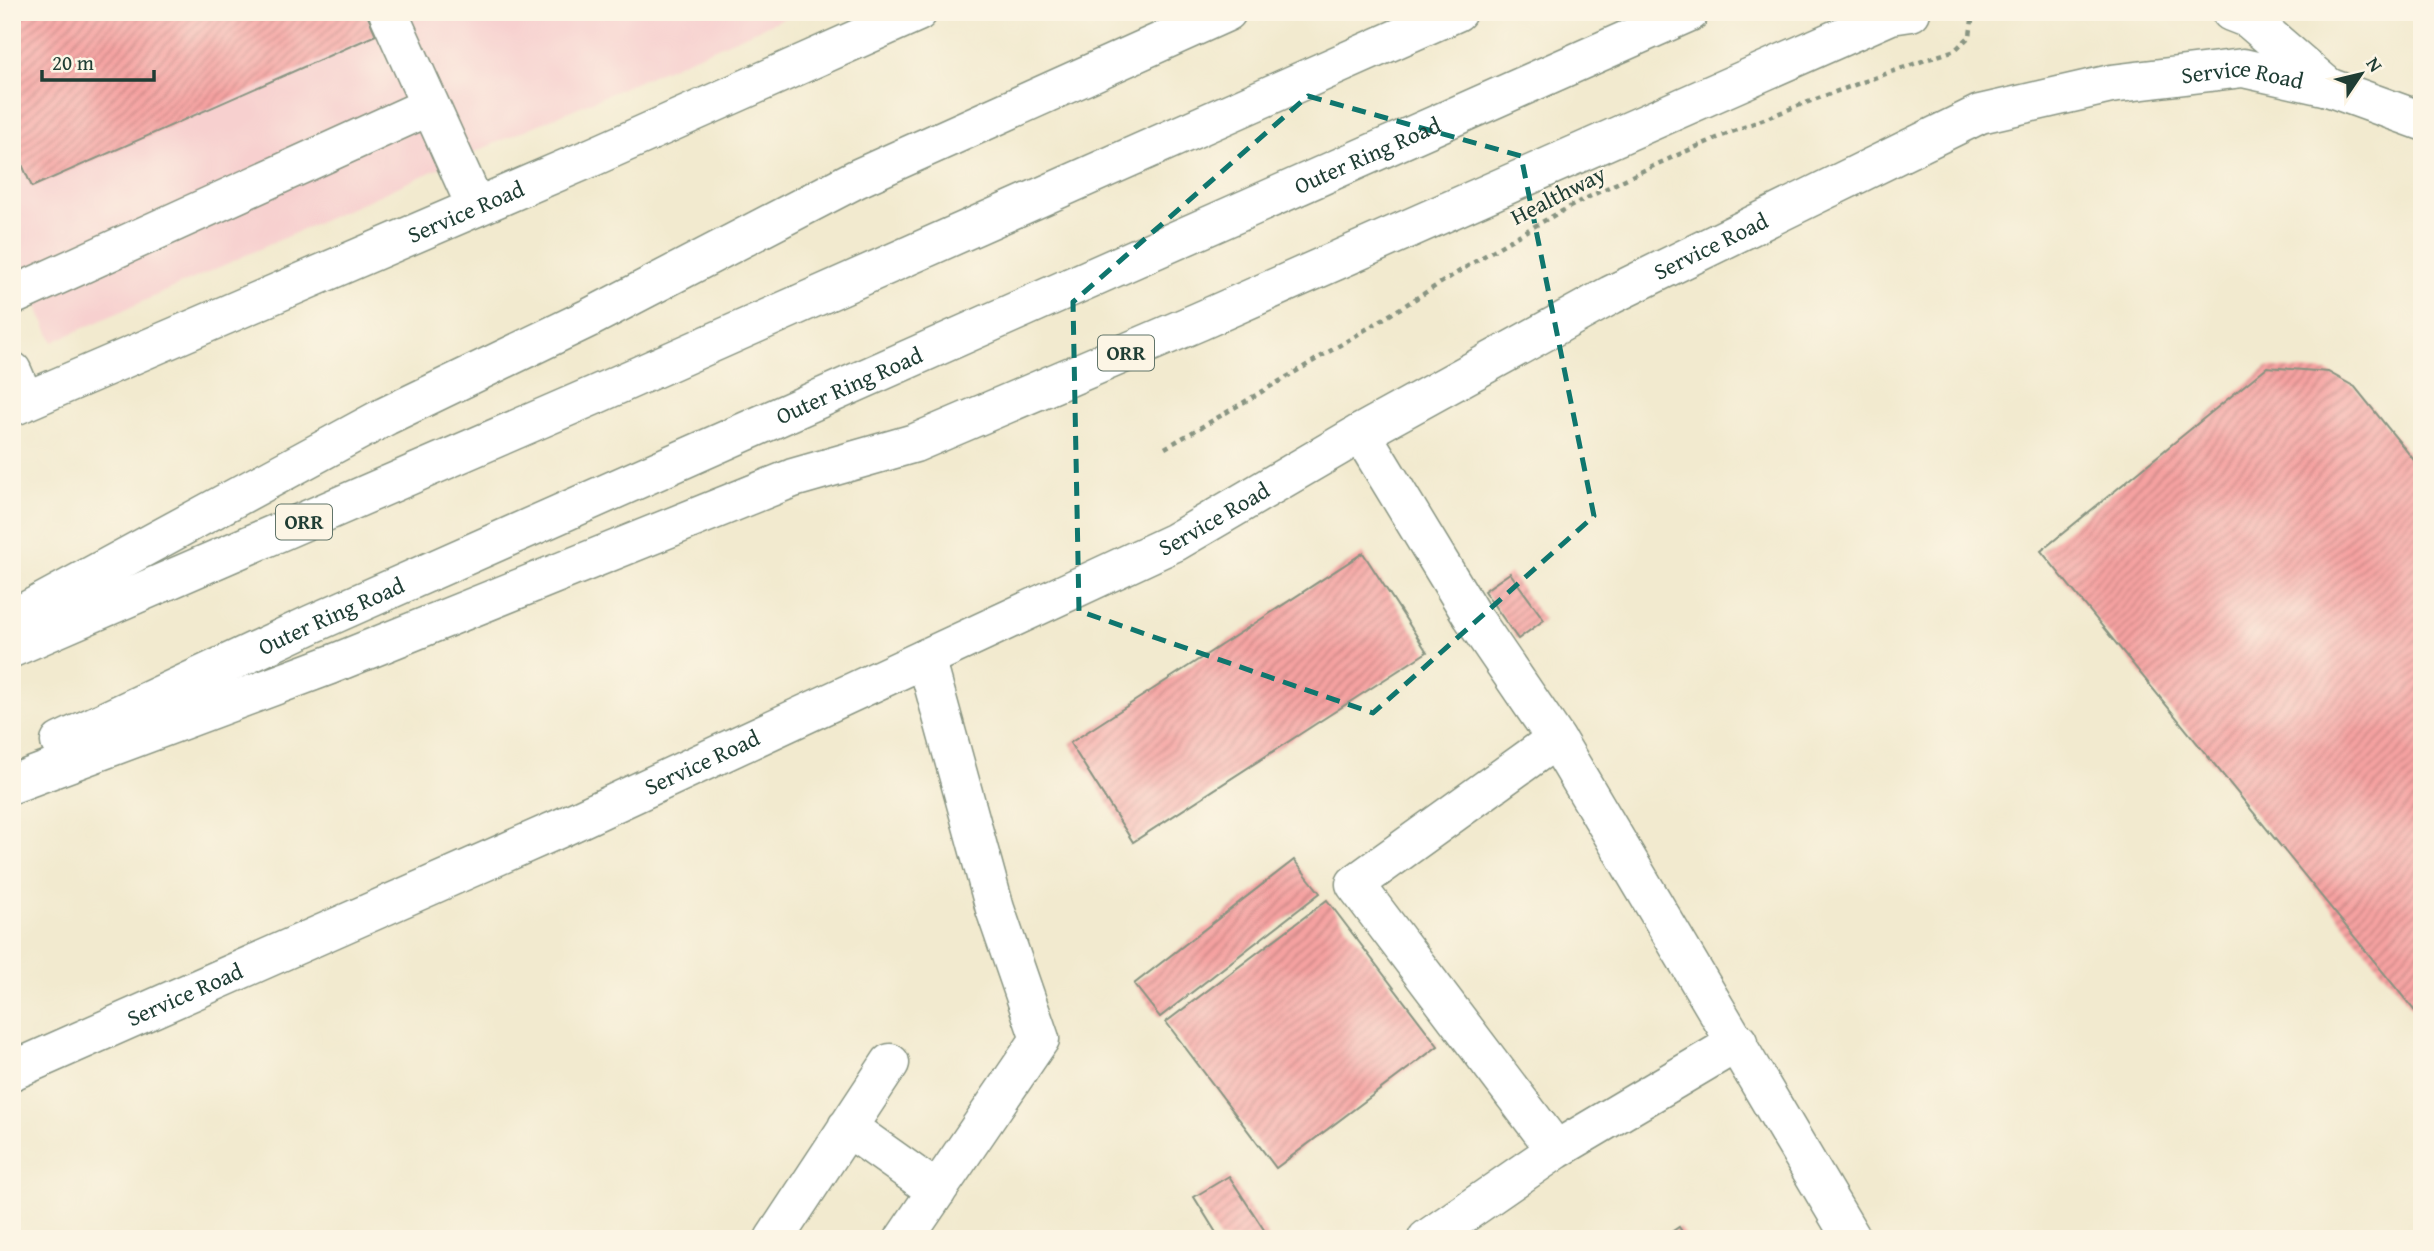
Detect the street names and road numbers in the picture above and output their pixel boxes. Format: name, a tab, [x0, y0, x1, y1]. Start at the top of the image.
street label: Service Road	[2179, 51, 2308, 97]
street label: Outer Ring Road	[1289, 108, 1446, 202]
street label: Healthway	[1505, 156, 1612, 233]
street label: Service Road	[402, 171, 530, 251]
street label: Service Road	[1648, 203, 1774, 288]
road number: ORR	[1098, 336, 1154, 370]
street label: Outer Ring Road	[770, 338, 928, 432]
street label: Service Road	[1153, 473, 1276, 563]
road number: ORR	[276, 504, 332, 540]
street label: Outer Ring Road	[252, 568, 410, 663]
street label: Service Road	[639, 720, 766, 803]
street label: Service Road	[121, 954, 248, 1034]

